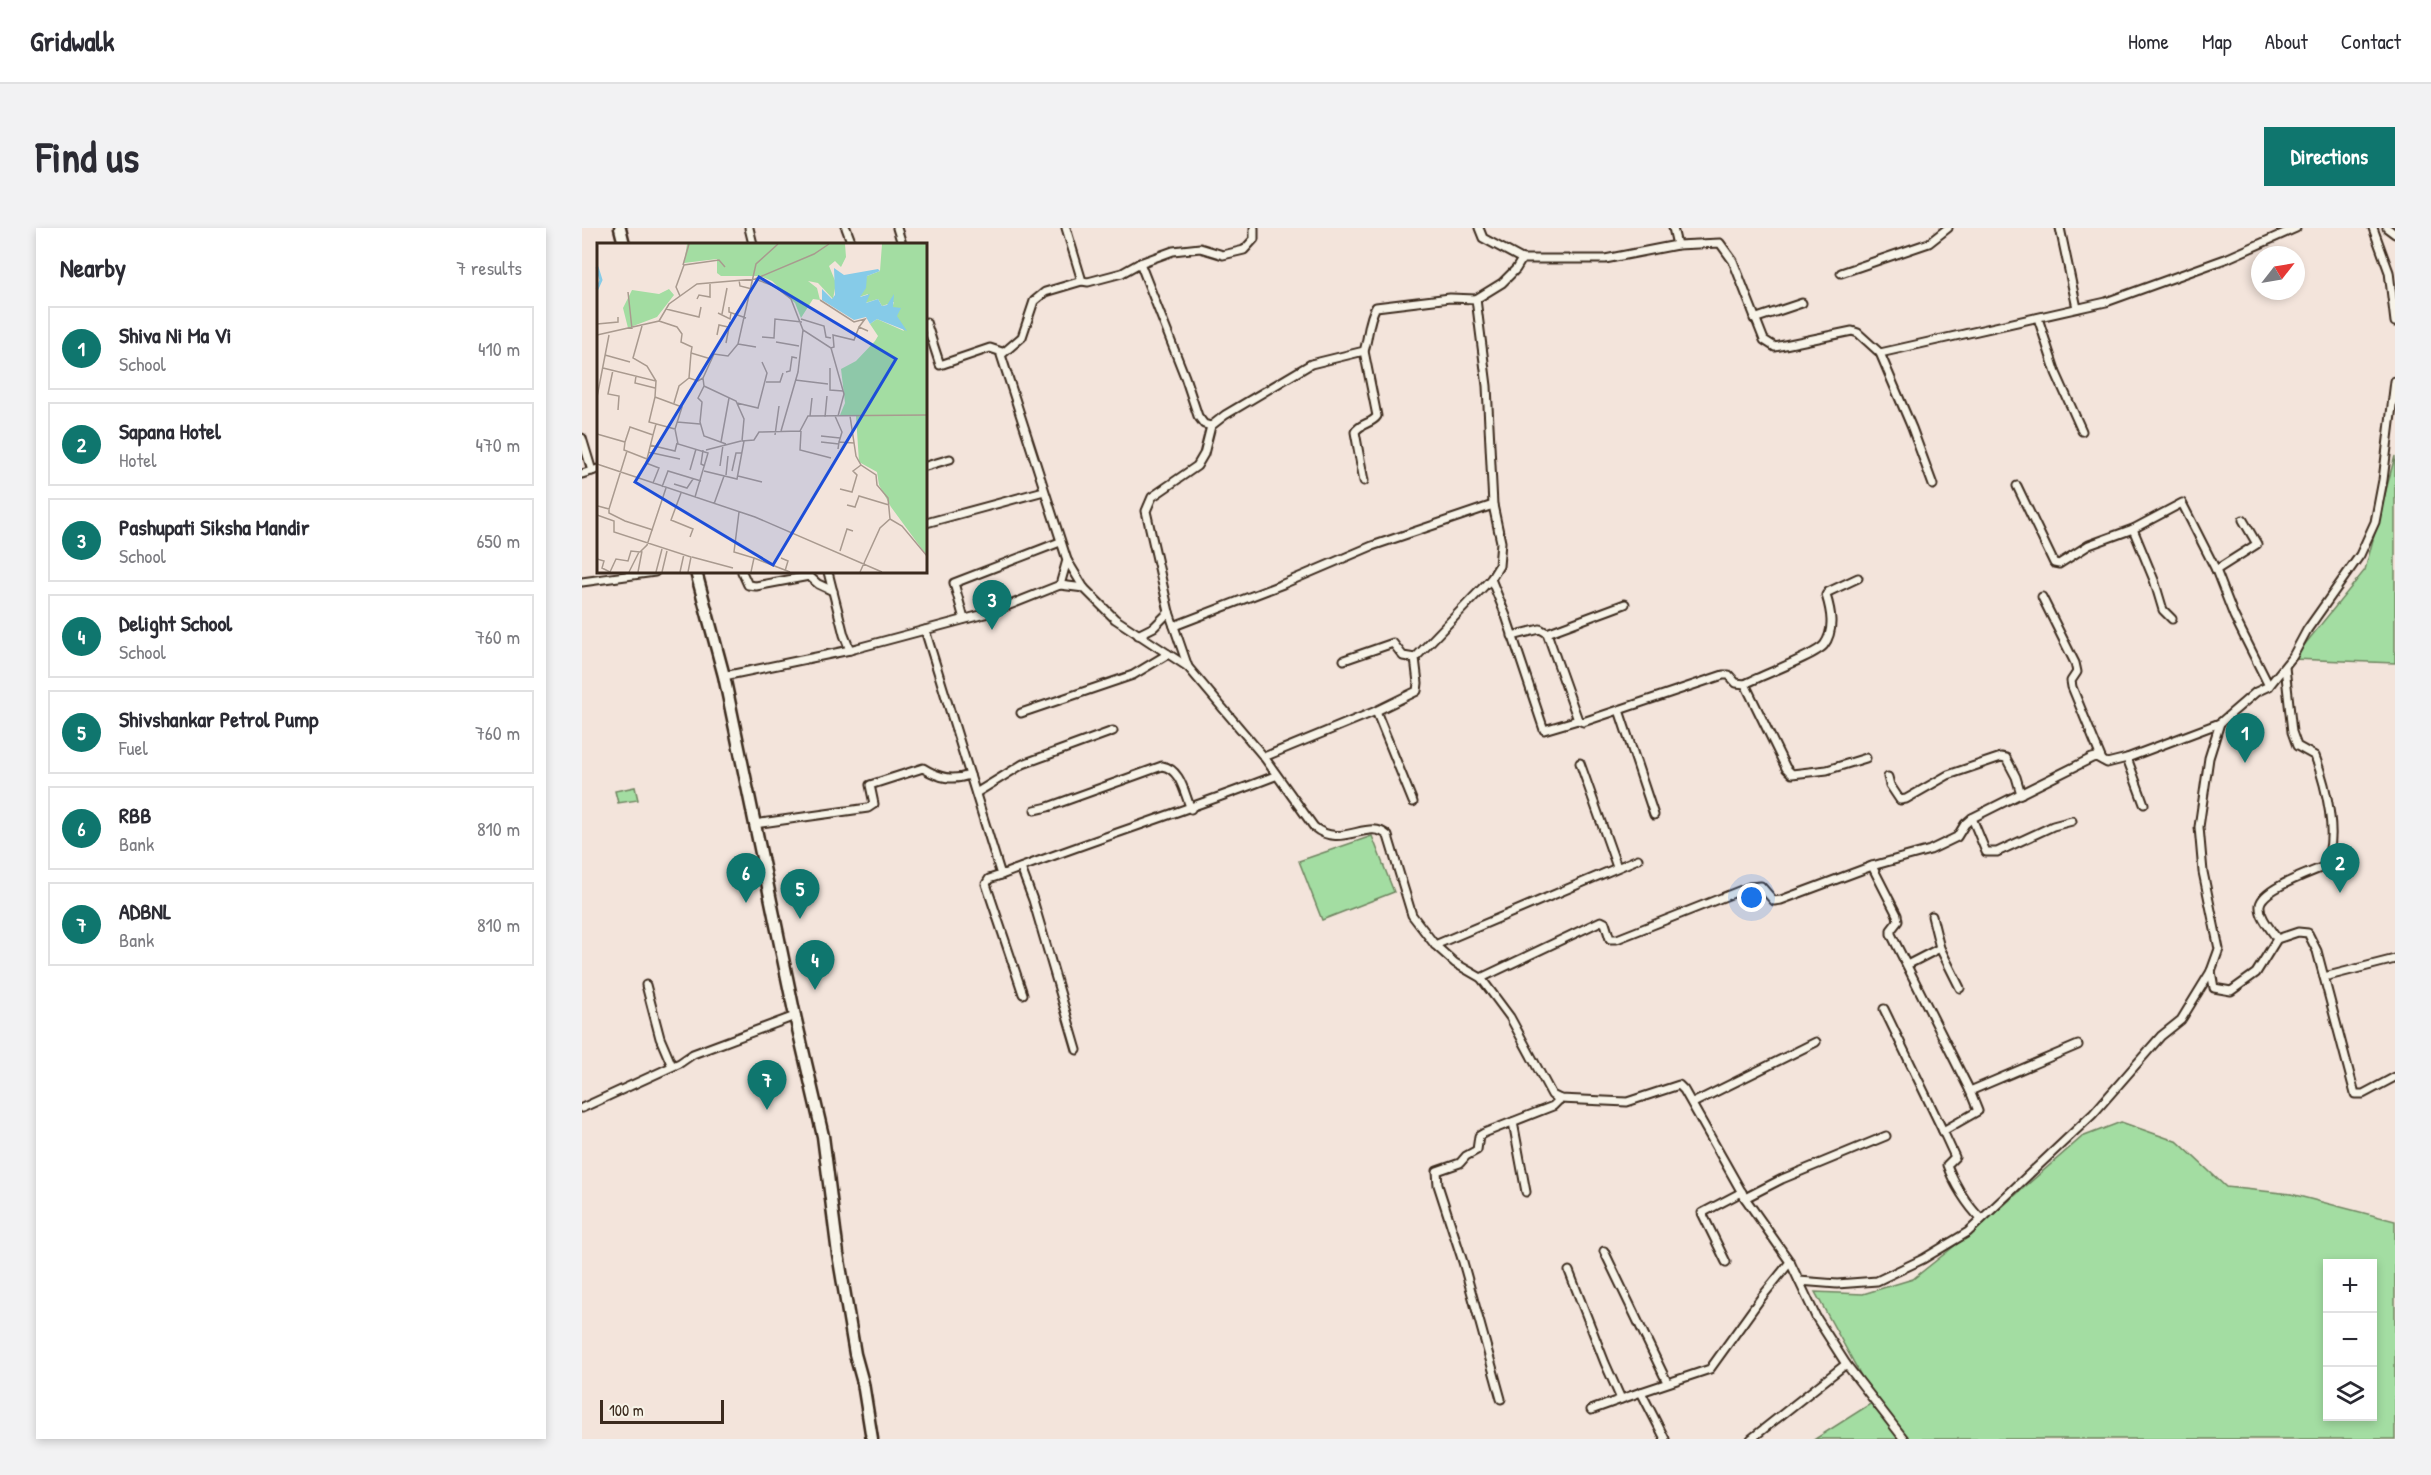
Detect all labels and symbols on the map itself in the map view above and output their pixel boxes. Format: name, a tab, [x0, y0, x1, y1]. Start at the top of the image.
inset map	[597, 243, 927, 573]
north arrow	[2251, 246, 2305, 300]
pin: 3	[972, 580, 1012, 630]
pin: 1	[2226, 714, 2264, 763]
pin: 2	[2320, 844, 2360, 893]
pin: 6	[726, 854, 766, 903]
pin: 5	[780, 870, 820, 919]
your location	[1737, 883, 1766, 912]
pin: 4	[796, 940, 834, 990]
pin: 7	[748, 1060, 786, 1110]
scale bar	[600, 1397, 724, 1424]

